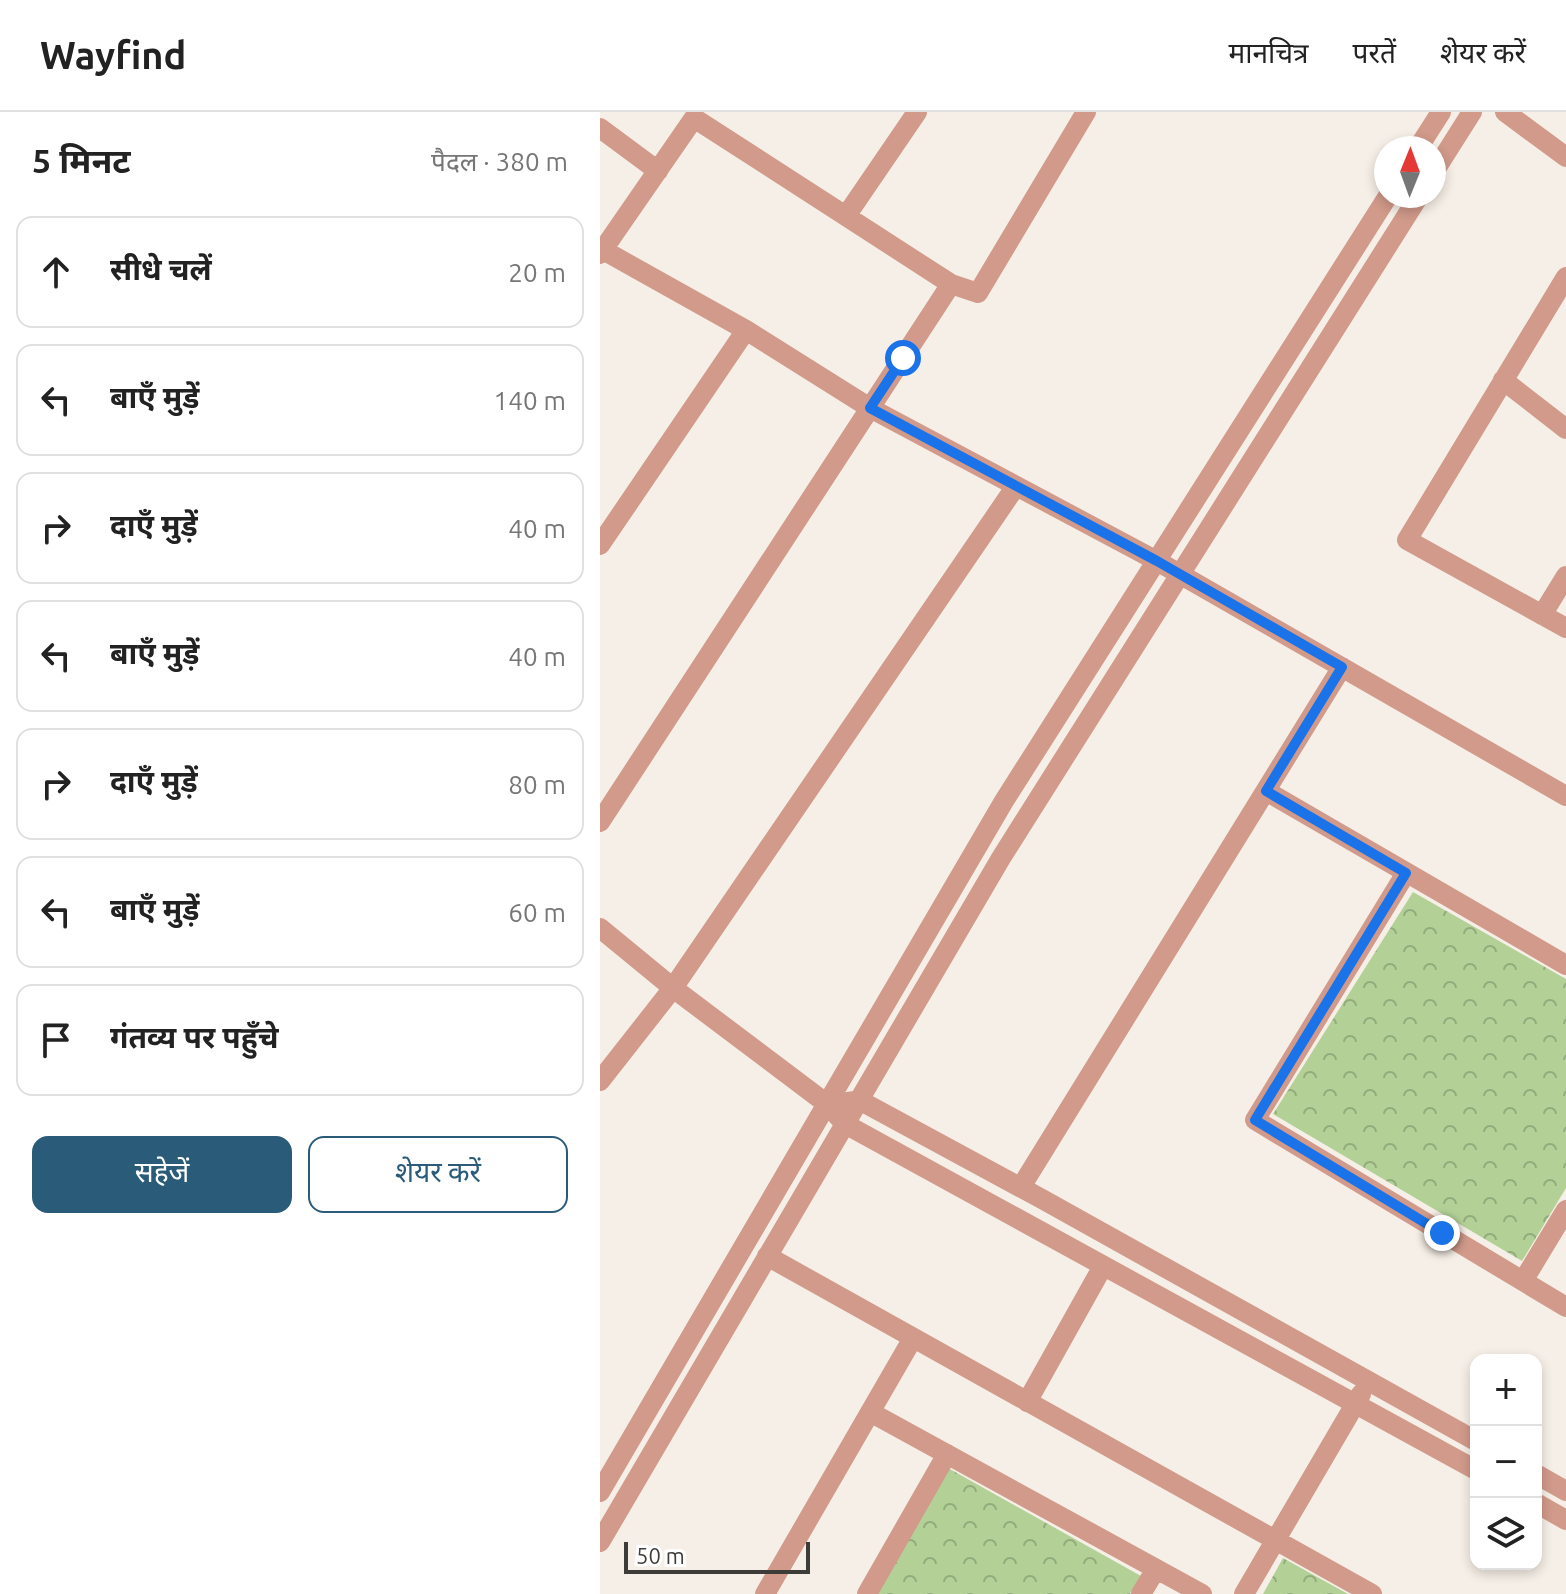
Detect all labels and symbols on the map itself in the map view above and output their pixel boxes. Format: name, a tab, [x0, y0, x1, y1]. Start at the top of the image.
north arrow	[1374, 136, 1446, 208]
route start	[885, 340, 921, 376]
route end	[1424, 1215, 1460, 1251]
scale bar	[624, 1538, 810, 1574]

